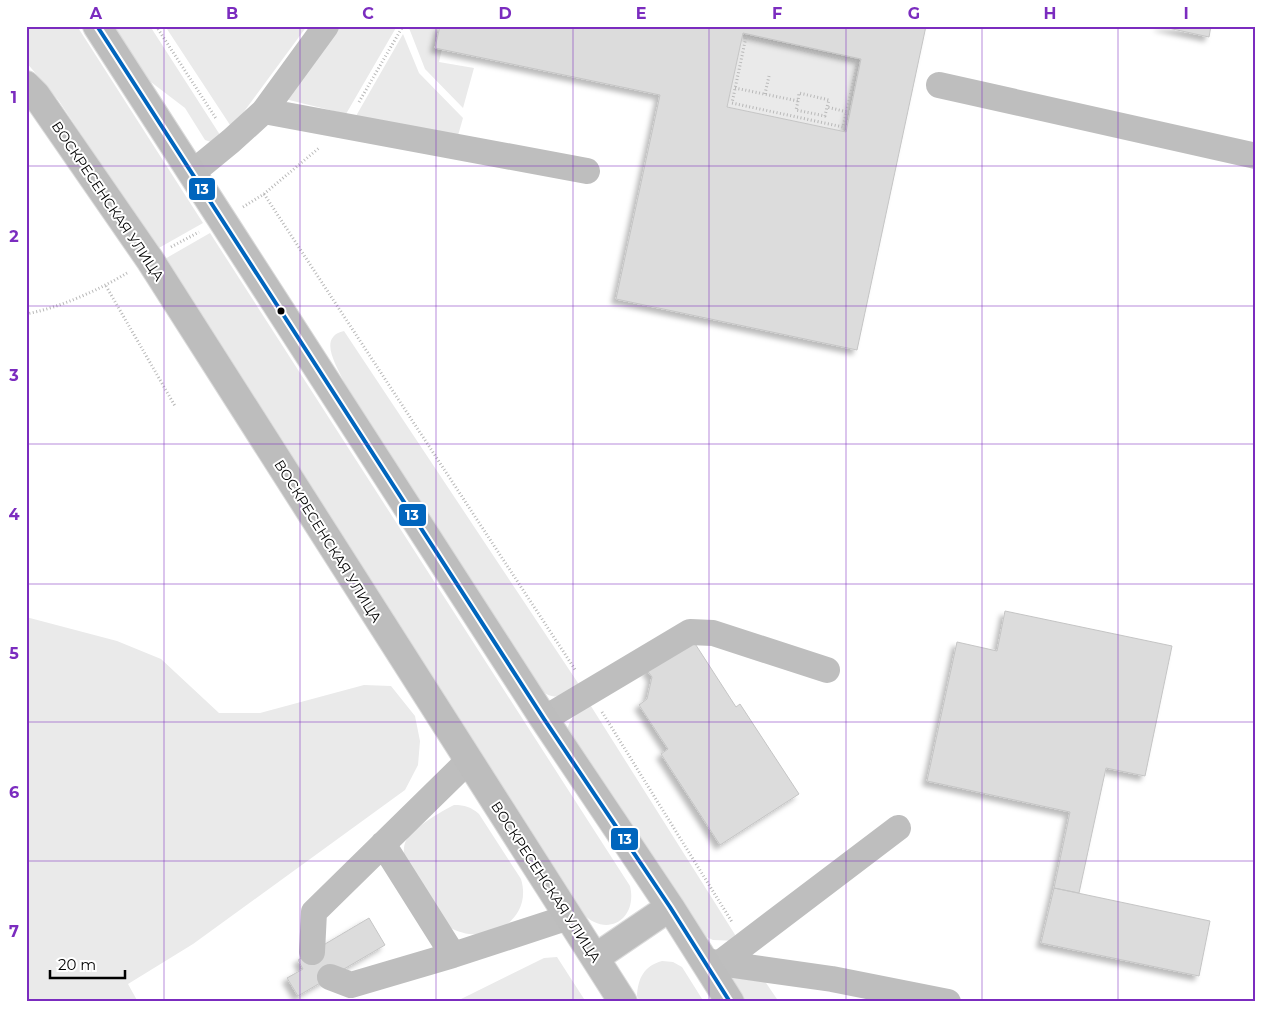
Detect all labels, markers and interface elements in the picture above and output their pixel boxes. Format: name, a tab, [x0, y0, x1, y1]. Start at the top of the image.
text: A	[89, 4, 103, 23]
text: B	[226, 4, 238, 23]
text: C	[362, 4, 374, 23]
text: D	[498, 4, 512, 23]
text: E	[636, 4, 646, 23]
text: F	[772, 4, 782, 23]
text: G	[908, 4, 920, 23]
text: H	[1044, 4, 1056, 23]
text: I	[1183, 4, 1189, 23]
text: 1	[11, 88, 17, 107]
street label: ВОСКРЕСЕНСКАЯ УЛИЦА	[48, 118, 169, 285]
line badge: 13	[188, 177, 216, 201]
text: 13	[195, 180, 209, 198]
text: 2	[9, 227, 19, 246]
unlabelled marker	[276, 306, 286, 316]
text: 3	[8, 366, 19, 385]
street label: ВОСКРЕСЕНСКАЯ УЛИЦА	[270, 456, 386, 626]
line badge: 13	[398, 503, 427, 527]
text: 4	[8, 505, 20, 524]
text: 13	[405, 506, 419, 524]
text: 5	[9, 644, 19, 663]
text: 6	[9, 783, 19, 802]
street label: ВОСКРЕСЕНСКАЯ УЛИЦА	[487, 798, 605, 967]
line badge: 13	[610, 827, 639, 851]
text: 13	[618, 830, 632, 848]
text: 7	[9, 922, 19, 941]
scale bar	[50, 948, 125, 980]
text: 20 m	[58, 955, 96, 974]

